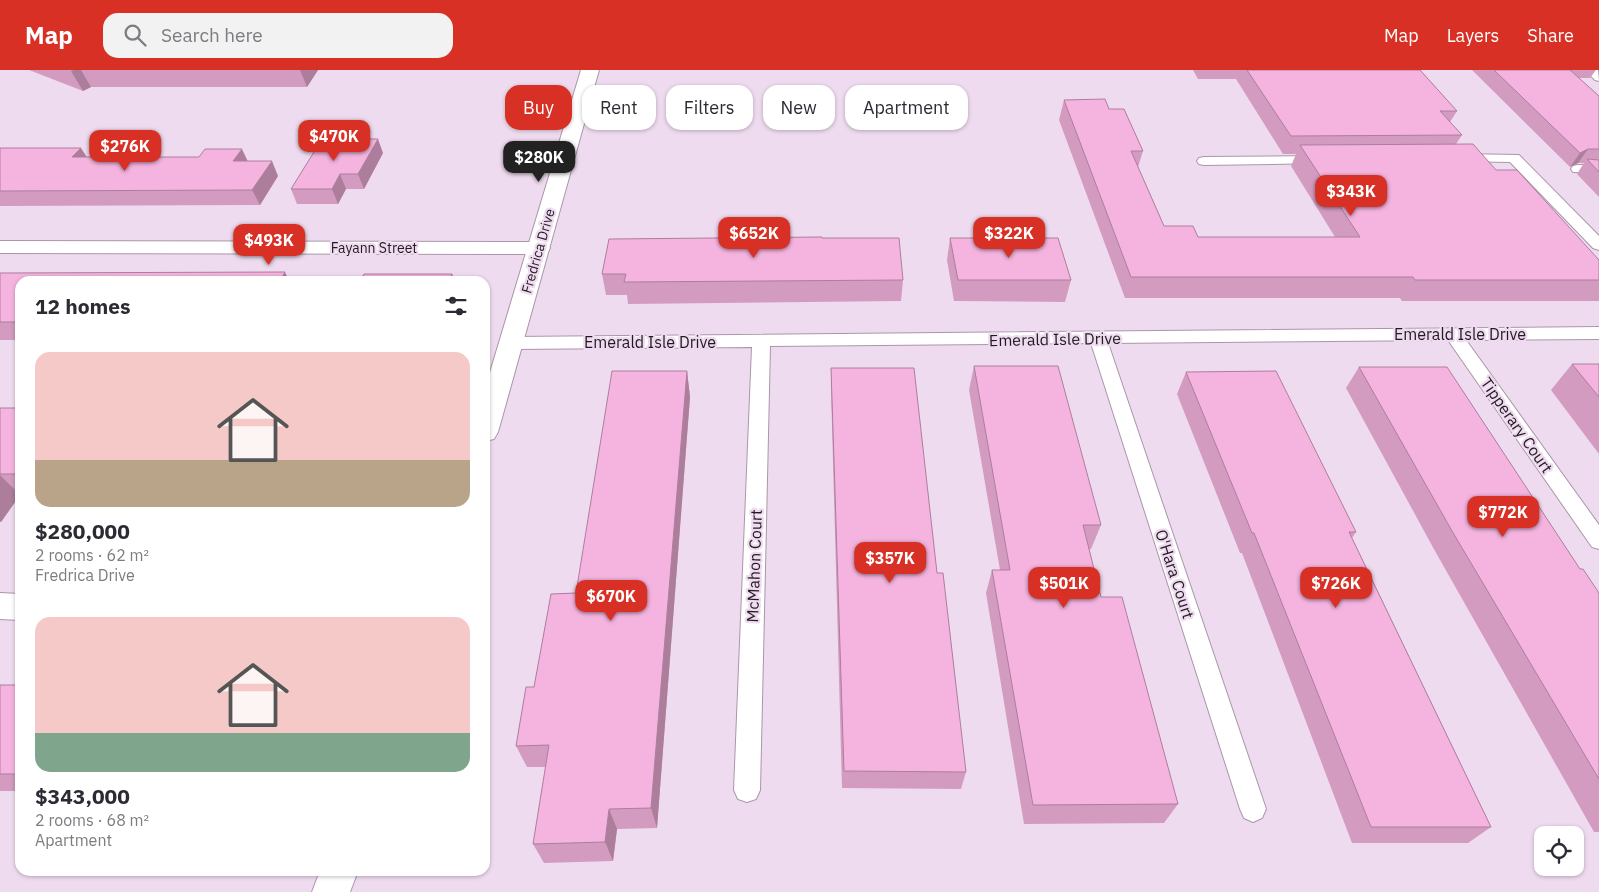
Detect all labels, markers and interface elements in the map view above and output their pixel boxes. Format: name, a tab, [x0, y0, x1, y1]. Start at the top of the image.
search box	[103, 13, 453, 58]
text: Map	[25, 19, 73, 51]
icon: search	[121, 21, 149, 49]
text: Search here	[161, 23, 263, 47]
text: Map	[1384, 24, 1419, 47]
text: Layers	[1447, 24, 1499, 47]
text: Share	[1527, 24, 1574, 47]
chip: Buy	[505, 85, 572, 130]
chip: Rent	[582, 85, 656, 130]
chip: Filters	[666, 85, 753, 130]
chip: New	[763, 85, 835, 130]
chip: Apartment	[845, 85, 968, 130]
pin: $470K	[299, 119, 369, 162]
text: $470K	[309, 126, 359, 146]
pin: $276K	[90, 129, 160, 172]
text: $276K	[100, 136, 150, 156]
pin: $280K	[504, 140, 574, 183]
text: $280K	[514, 147, 564, 167]
pin: $343K	[1316, 174, 1386, 217]
text: $343K	[1326, 181, 1376, 201]
street label: Fredrica Drive	[517, 206, 559, 295]
pin: $652K	[719, 216, 789, 259]
pin: $322K	[974, 216, 1044, 259]
text: $652K	[729, 223, 779, 243]
text: $322K	[984, 223, 1034, 243]
pin: $493K	[234, 224, 304, 266]
text: $493K	[244, 230, 294, 250]
street label: Fayann Street	[331, 239, 417, 257]
text: 12 homes	[35, 292, 131, 320]
icon: filters	[442, 292, 470, 320]
street label: Emerald Isle Drive	[1394, 324, 1526, 344]
street label: Emerald Isle Drive	[989, 328, 1121, 350]
street label: Emerald Isle Drive	[584, 332, 716, 352]
street label: Tipperary Court	[1477, 373, 1557, 477]
icon: home	[208, 385, 298, 475]
pin: $772K	[1468, 496, 1538, 538]
text: $772K	[1478, 502, 1528, 522]
street label: McMahon Court	[742, 509, 766, 623]
text: $280,000	[35, 517, 130, 545]
street label: O'Hara Court	[1151, 527, 1199, 621]
pin: $357K	[855, 542, 925, 584]
text: 2 rooms · 62 m²	[35, 545, 149, 565]
text: $357K	[865, 548, 915, 568]
text: Fredrica Drive	[35, 565, 135, 585]
pin: $501K	[1029, 566, 1099, 609]
pin: $726K	[1301, 566, 1371, 609]
text: $501K	[1039, 573, 1089, 593]
text: $726K	[1311, 573, 1361, 593]
pin: $670K	[576, 580, 646, 622]
text: $670K	[586, 586, 636, 606]
icon: home	[208, 650, 298, 740]
text: $343,000	[35, 782, 130, 810]
text: 2 rooms · 68 m²	[35, 810, 149, 830]
map controls	[1534, 826, 1584, 876]
button: locate	[1534, 826, 1584, 876]
text: Apartment	[35, 830, 112, 850]

